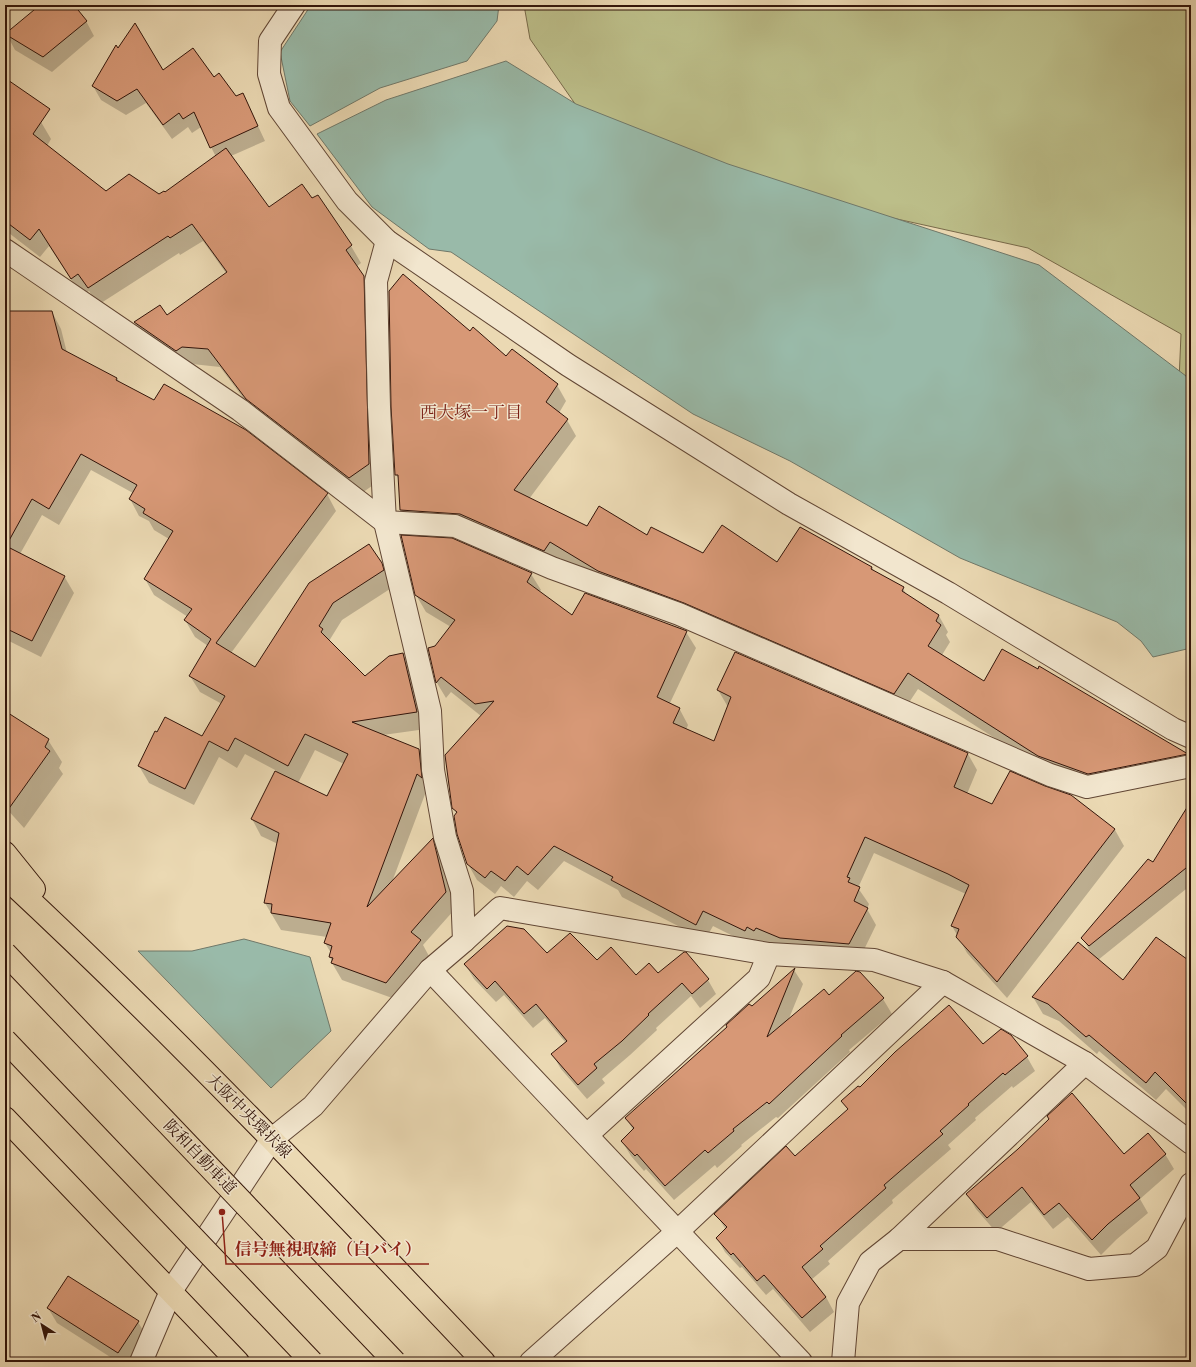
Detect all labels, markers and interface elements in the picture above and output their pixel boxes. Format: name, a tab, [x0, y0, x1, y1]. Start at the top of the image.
district label: 西大塚一丁目	[420, 402, 522, 424]
street label: 大阪中央環状線	[202, 1069, 296, 1163]
street label: 阪和自動車道	[159, 1116, 241, 1198]
callout: 信号無視取締（白バイ）	[226, 1235, 429, 1264]
text: 信号無視取締（白バイ）	[235, 1239, 422, 1261]
north arrow	[22, 1305, 62, 1345]
text: N	[29, 1309, 45, 1326]

